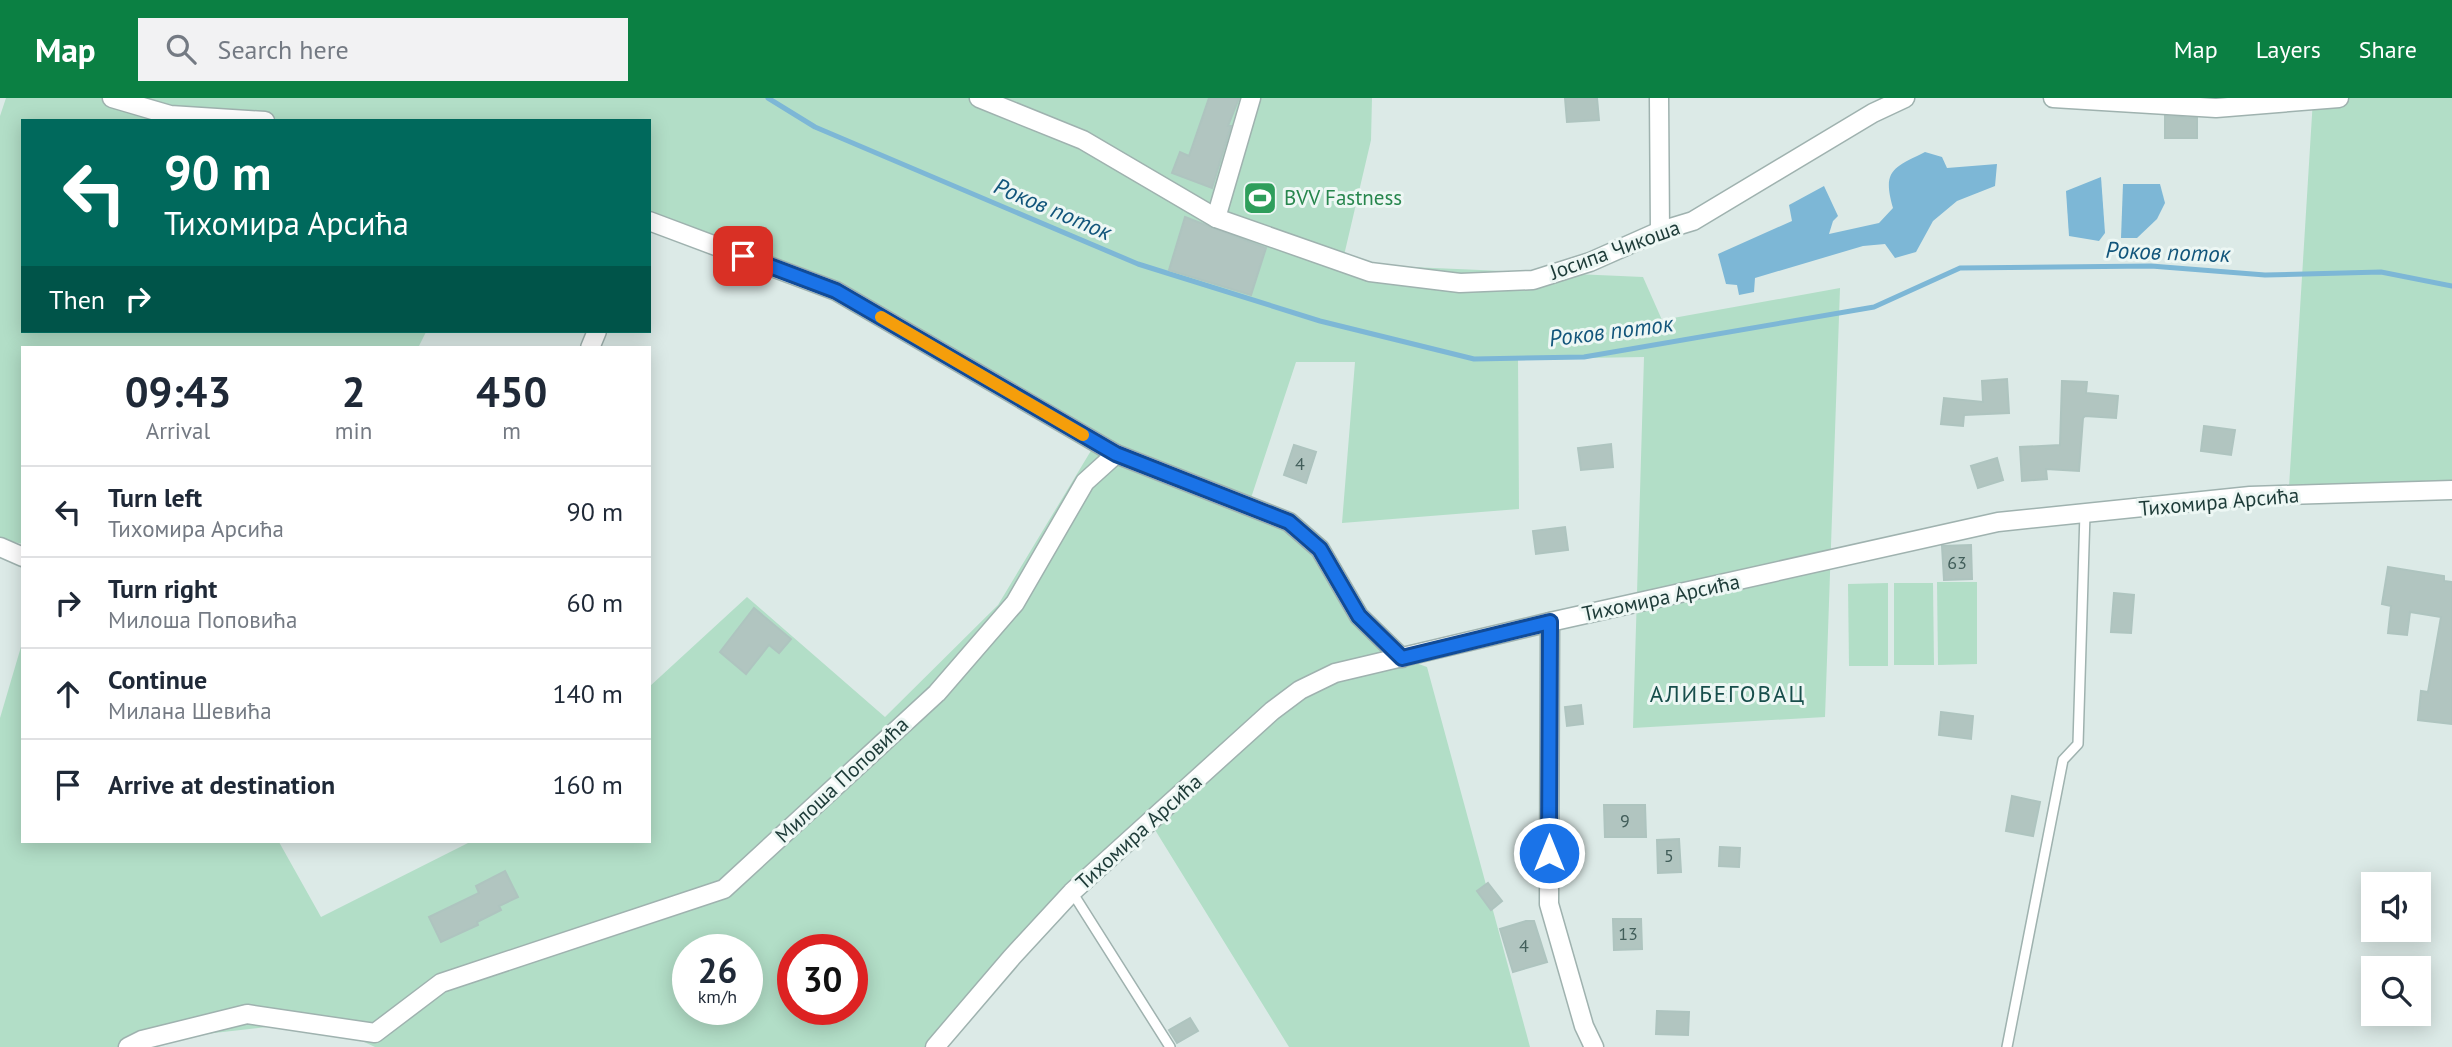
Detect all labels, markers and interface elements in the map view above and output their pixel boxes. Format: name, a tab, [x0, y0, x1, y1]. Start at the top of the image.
search box	[138, 18, 628, 81]
text: Map	[35, 28, 96, 71]
icon: search	[162, 30, 200, 68]
text: Search here	[218, 33, 349, 66]
text: Map	[2174, 34, 2218, 65]
text: Layers	[2256, 34, 2321, 65]
text: Share	[2359, 34, 2417, 65]
text: 90 m	[164, 140, 271, 204]
icon: left	[49, 147, 140, 238]
water label: Роков поток	[990, 171, 1118, 247]
sports icon: BVV Fastness	[1241, 179, 1279, 217]
place label: BVV Fastness	[1284, 184, 1402, 211]
text: Тихомира Арсића	[164, 202, 409, 244]
street label: Јосипа Чикоша	[1545, 213, 1684, 286]
pin	[713, 226, 773, 286]
water label: Роков поток	[2105, 235, 2232, 268]
icon: arrive	[724, 237, 762, 275]
icon: right	[119, 280, 157, 318]
text: Then	[49, 283, 105, 316]
water label: Роков поток	[1547, 308, 1676, 353]
text: 09:43	[125, 364, 231, 419]
text: 2	[342, 364, 365, 419]
text: 450	[476, 364, 547, 419]
text: Arrival	[146, 416, 210, 445]
text: min	[335, 416, 372, 445]
text: m	[502, 416, 521, 445]
house number: 4	[1295, 452, 1305, 475]
text: Turn left	[108, 481, 202, 514]
street label: Тихомира Арсића	[2138, 481, 2300, 522]
icon: left	[49, 493, 87, 531]
text: 90 m	[567, 495, 623, 528]
text: Тихомира Арсића	[108, 514, 284, 543]
house number: 63	[1947, 551, 1967, 574]
street label: Тихомира Арсића	[1580, 568, 1742, 627]
text: Turn right	[108, 572, 217, 605]
icon: right	[49, 584, 87, 622]
text: 60 m	[567, 586, 623, 619]
text: Милоша Поповића	[108, 605, 297, 634]
text: Continue	[108, 663, 207, 696]
icon: ahead	[49, 675, 87, 713]
text: 140 m	[552, 677, 623, 710]
district label: АЛИБЕГОВАЦ	[1650, 679, 1806, 708]
text: Милана Шевића	[108, 696, 272, 725]
street label: Милоша Поповића	[769, 711, 914, 848]
icon: arrive	[49, 766, 87, 804]
text: Arrive at destination	[108, 768, 335, 801]
text: 160 m	[552, 768, 623, 801]
street label: Тихомира Арсића	[1070, 768, 1207, 895]
house number: 9	[1620, 809, 1630, 832]
position arrow	[1512, 816, 1586, 890]
house number: 5	[1664, 844, 1674, 867]
map controls	[2361, 872, 2431, 1026]
button: sound	[2361, 872, 2431, 942]
house number: 13	[1618, 922, 1638, 945]
speed limit sign: 30	[777, 934, 868, 1025]
house number: 4	[1519, 934, 1529, 957]
text: 26	[698, 947, 737, 993]
button: search	[2361, 956, 2431, 1026]
text: km/h	[698, 985, 737, 1008]

